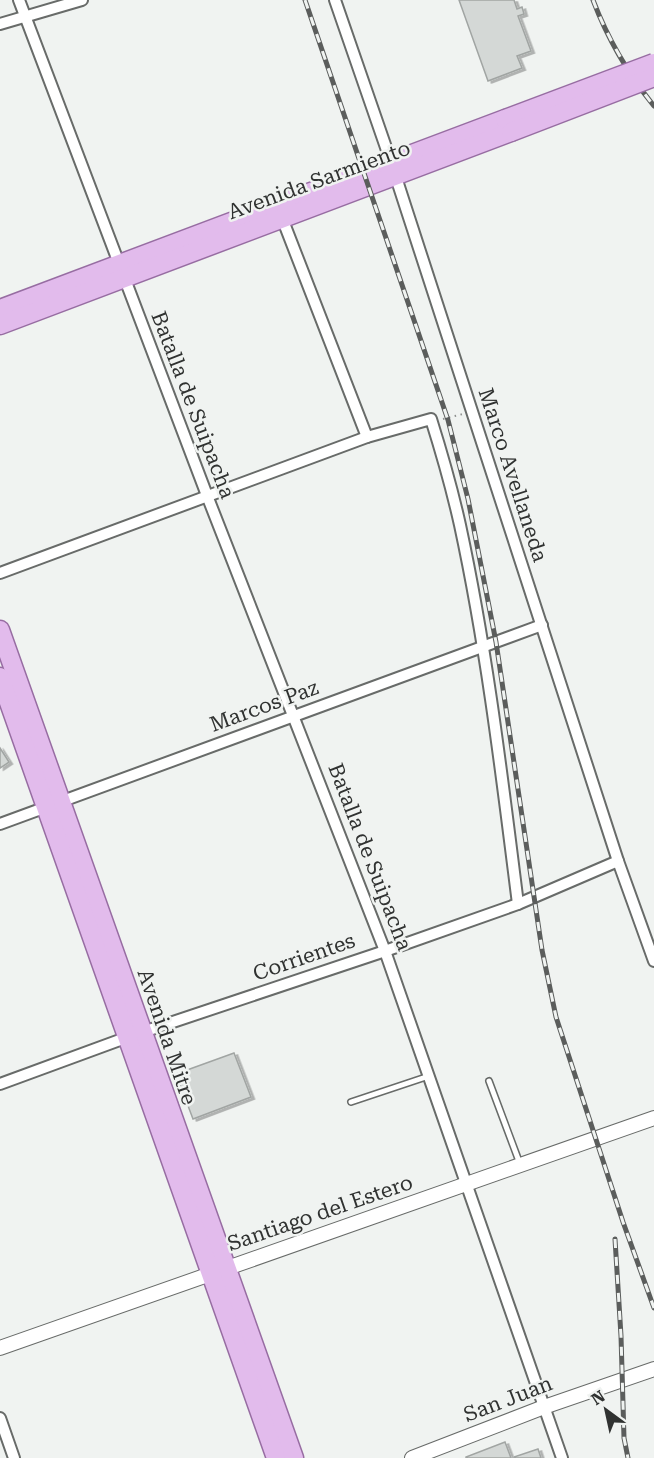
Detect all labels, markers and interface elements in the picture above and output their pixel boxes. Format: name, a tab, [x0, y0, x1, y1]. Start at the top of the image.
street label: Avenida Sarmiento	[225, 136, 413, 224]
street label: Batalla de Suipacha	[146, 308, 240, 503]
street label: Marco Avellaneda	[474, 385, 553, 565]
street label: Marcos Paz	[206, 675, 322, 737]
street label: Batalla de Suipacha	[323, 760, 417, 955]
street label: Corrientes	[250, 928, 358, 986]
street label: Avenida Mitre	[133, 966, 201, 1108]
street label: Santiago del Estero	[224, 1170, 416, 1256]
street label: San Juan	[460, 1371, 556, 1427]
north arrow	[576, 1380, 636, 1440]
text: N	[588, 1387, 608, 1409]

